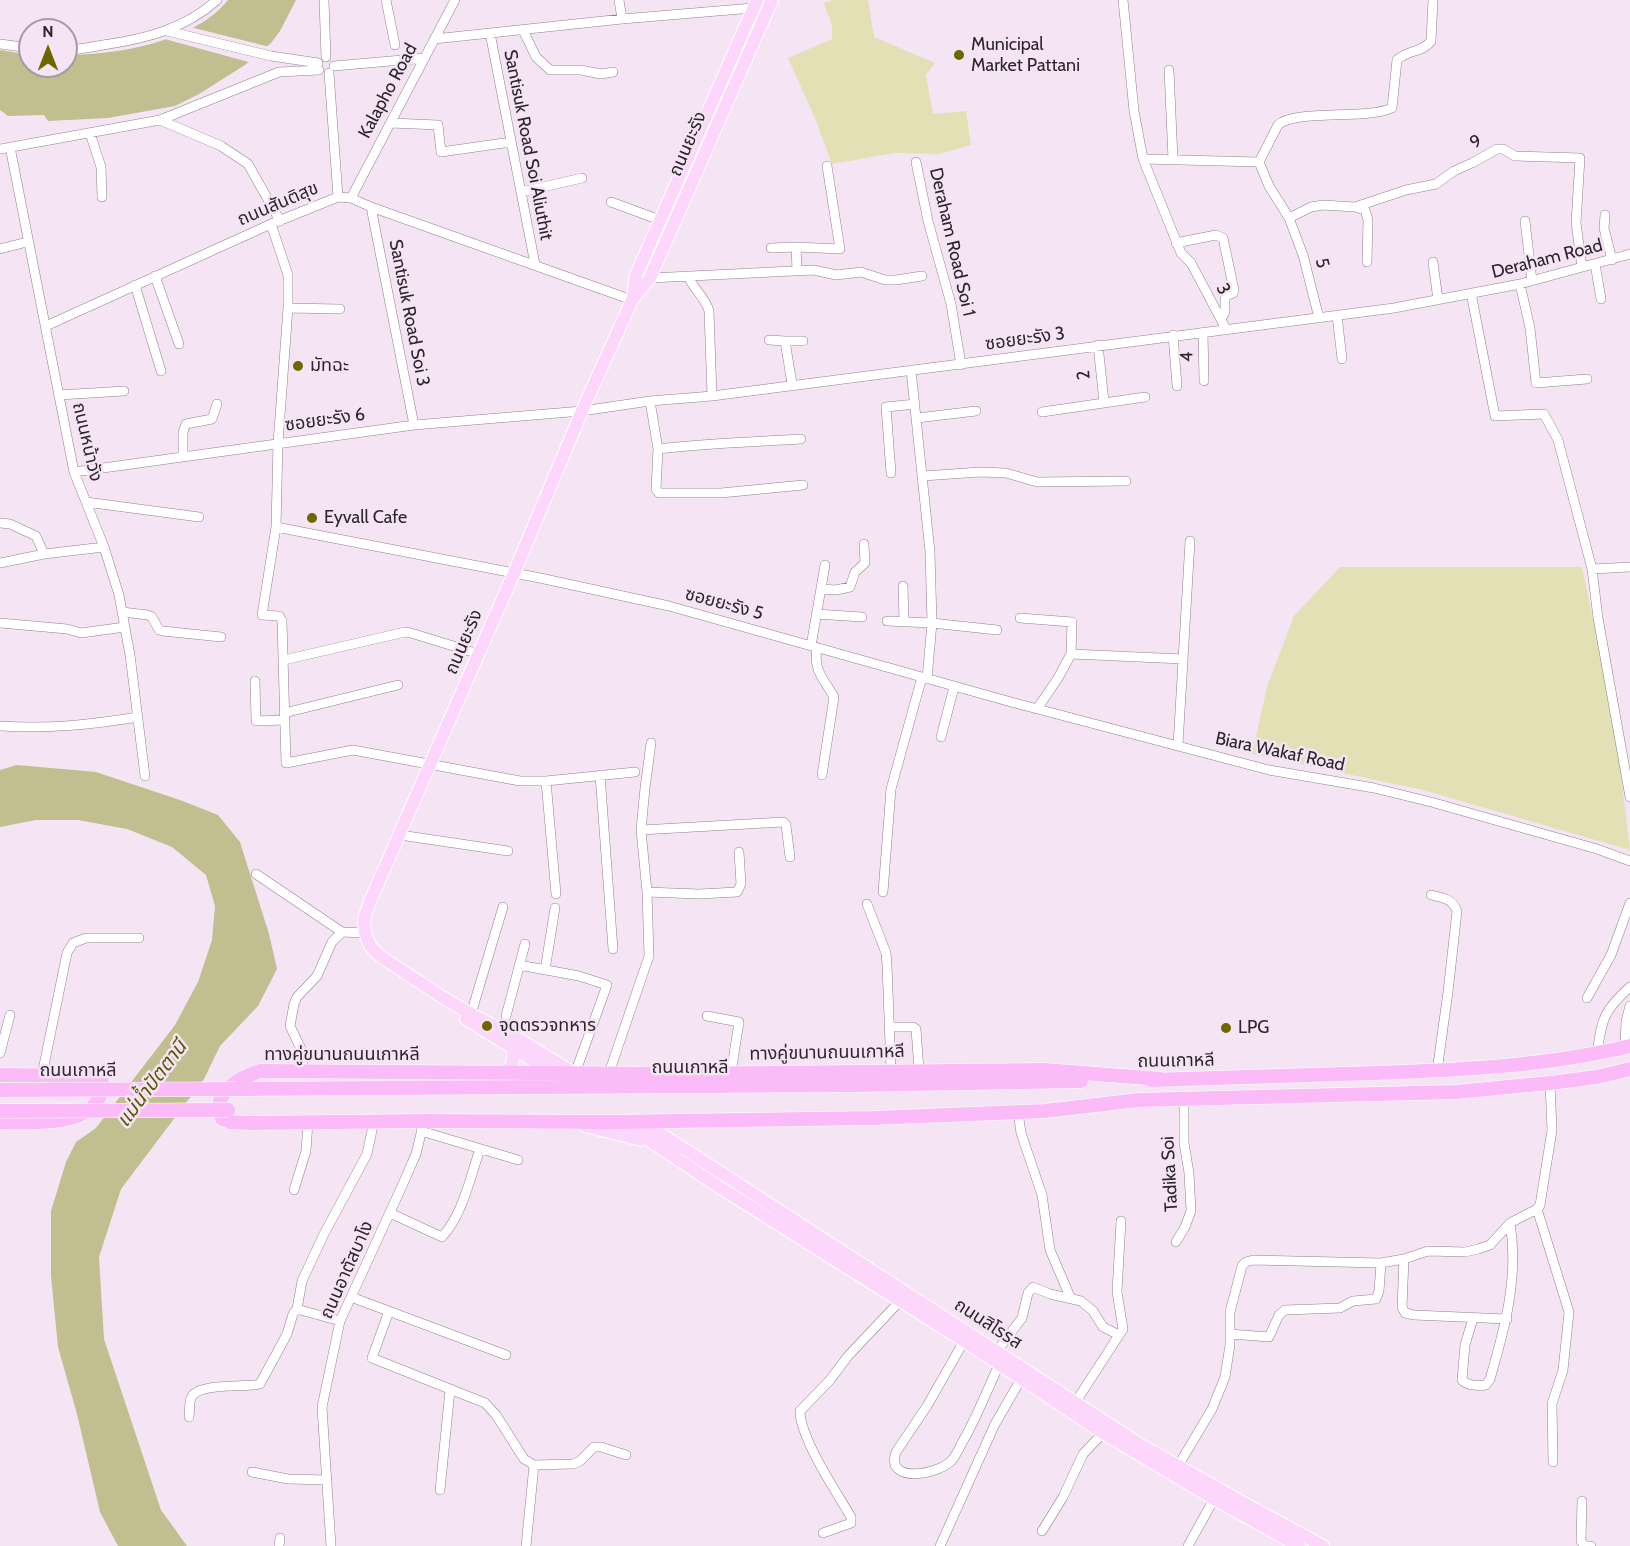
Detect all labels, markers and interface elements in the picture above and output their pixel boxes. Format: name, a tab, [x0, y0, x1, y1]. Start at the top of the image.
north arrow	[18, 18, 78, 78]
text: N	[42, 22, 54, 41]
place label: Municipal Market Pattani	[971, 34, 1080, 76]
street label: Kalapho Road	[354, 40, 422, 142]
street label: Santisuk Road Soi Aliuthit	[499, 48, 557, 242]
marker: Municipal Market Pattani	[952, 48, 966, 62]
street label: ถนนยะรัง	[665, 108, 711, 180]
street label: 9	[1466, 130, 1486, 154]
street label: Deraham Road Soi 1	[924, 166, 980, 318]
street label: ถนนสันติสุข	[234, 177, 322, 231]
street label: Deraham Road	[1489, 235, 1605, 283]
street label: Santisuk Road Soi 3	[384, 238, 434, 388]
street label: 5	[1310, 256, 1334, 270]
street label: 3	[1211, 280, 1235, 298]
street label: ซอยยะรัง 3	[984, 323, 1066, 355]
street label: 4	[1176, 352, 1198, 362]
place label: มัทฉะ	[310, 355, 349, 377]
marker: มัทฉะ	[291, 359, 305, 373]
street label: 2	[1073, 369, 1095, 381]
street label: ถนนหน้าวัง	[67, 400, 107, 484]
street label: ซอยยะรัง 6	[284, 404, 366, 436]
place label: Eyvall Cafe	[324, 507, 407, 529]
marker: Eyvall Cafe	[305, 511, 319, 525]
street label: ซอยยะรัง 5	[683, 583, 765, 625]
street label: ถนนยะรัง	[441, 606, 487, 678]
street label: Biara Wakaf Road	[1213, 728, 1347, 776]
place label: จุดตรวจทหาร	[499, 1015, 596, 1037]
place label: LPG	[1238, 1017, 1269, 1039]
marker: จุดตรวจทหาร	[480, 1019, 494, 1033]
marker: LPG	[1219, 1021, 1233, 1035]
water label: แม่น้ำปัตตานี	[112, 1036, 192, 1132]
street label: ทางคู่ขนานถนนเกาหลี	[749, 1041, 905, 1065]
street label: ทางคู่ขนานถนนเกาหลี	[264, 1044, 420, 1066]
street label: ถนนเกาหลี	[1137, 1050, 1215, 1072]
street label: ถนนเกาหลี	[651, 1057, 729, 1079]
street label: ถนนเกาหลี	[39, 1060, 117, 1082]
street label: Tadika Soi	[1157, 1136, 1183, 1212]
street label: ถนนอาตัสบาโง	[316, 1218, 378, 1322]
street label: ถนนสิโรรส	[950, 1294, 1026, 1354]

